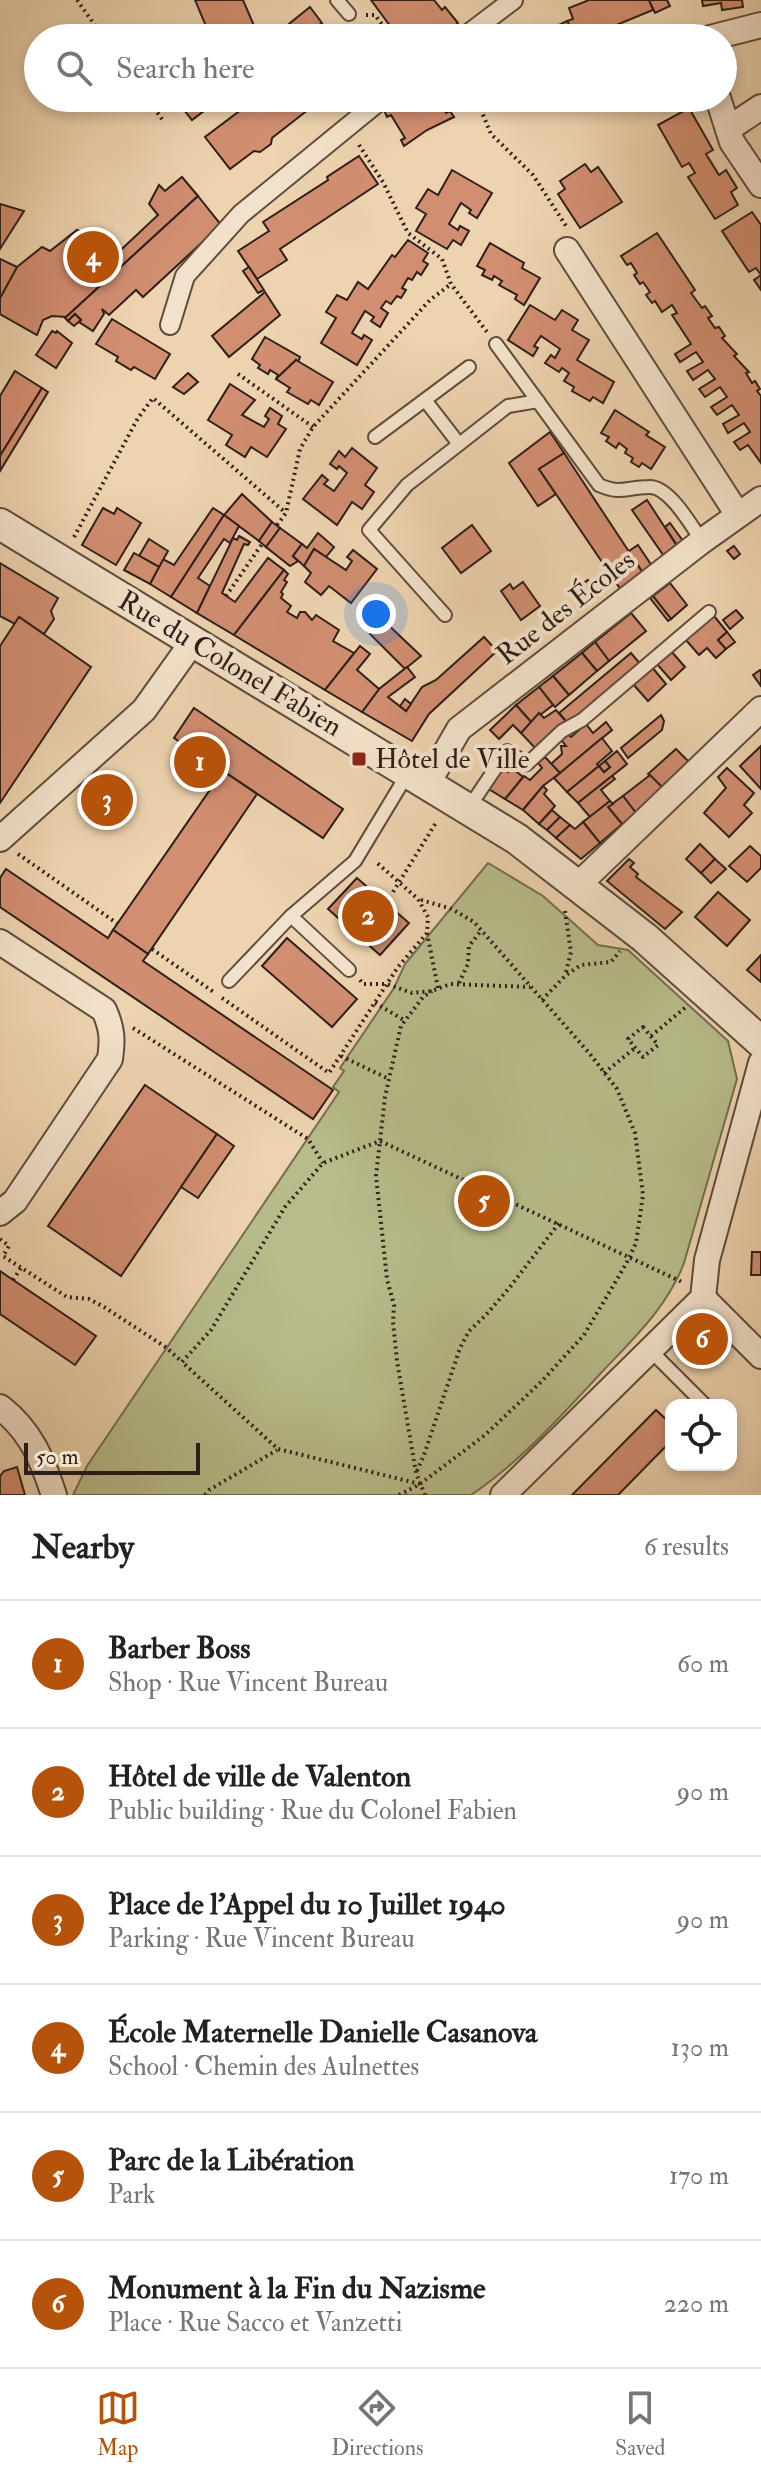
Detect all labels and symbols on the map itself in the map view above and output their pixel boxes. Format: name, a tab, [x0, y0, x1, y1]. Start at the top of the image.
pin: 4	[67, 227, 119, 287]
street label: Rue des Écoles	[490, 543, 642, 673]
street label: Rue du Colonel Fabien	[112, 583, 348, 745]
your location	[356, 594, 396, 634]
pin: 1	[174, 732, 226, 792]
place label: Hôtel de Ville	[375, 742, 530, 777]
marker: Hôtel de Ville	[350, 750, 368, 768]
pin: 3	[81, 770, 133, 830]
pin: 2	[342, 886, 394, 946]
pin: 5	[458, 1171, 510, 1231]
pin: 6	[676, 1309, 728, 1369]
scale bar	[24, 1439, 200, 1475]

